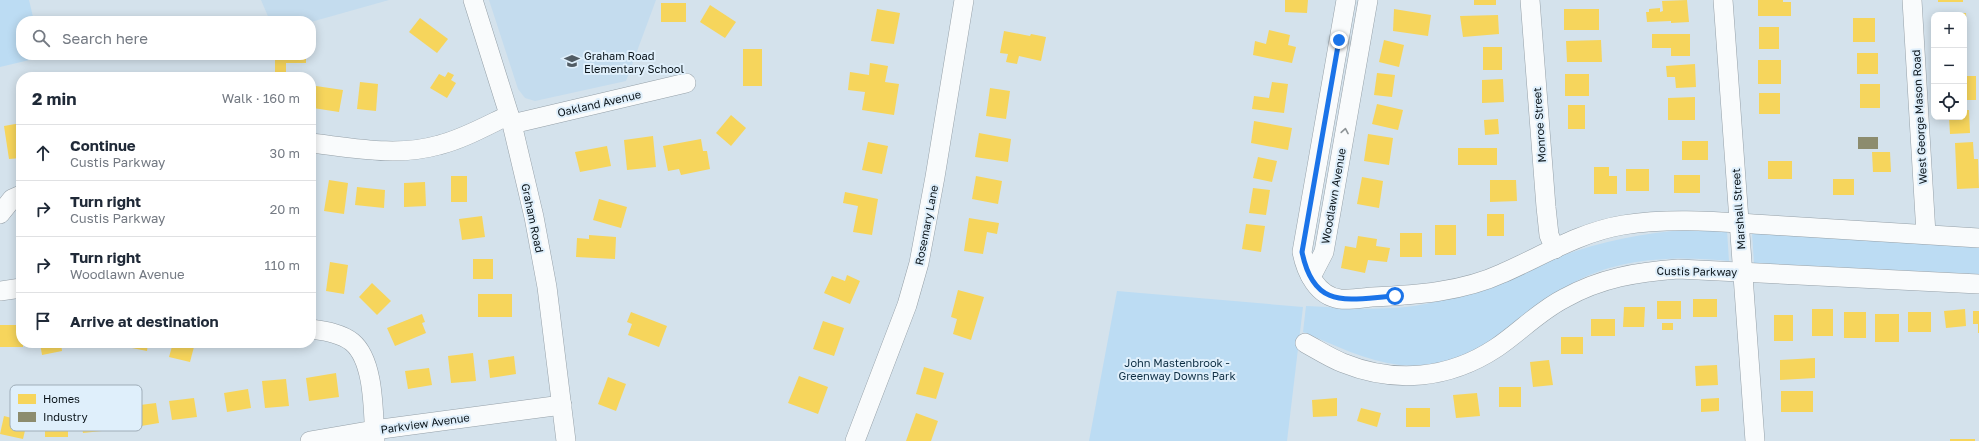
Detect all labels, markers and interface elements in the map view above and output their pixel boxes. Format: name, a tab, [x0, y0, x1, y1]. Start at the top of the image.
map controls	[1931, 12, 1967, 120]
button: +	[1931, 12, 1967, 48]
search box	[16, 16, 316, 60]
icon: search	[30, 27, 52, 49]
text: Search here	[62, 29, 148, 47]
route end	[1330, 31, 1348, 49]
button: −	[1931, 48, 1967, 84]
place label: Graham Road Elementary School	[584, 49, 684, 75]
street label: West George Mason Road	[1909, 49, 1929, 185]
school or university icon: Graham Road Elementary School	[563, 52, 581, 70]
button: locate	[1931, 84, 1967, 120]
street label: Oakland Avenue	[556, 87, 642, 119]
street label: Monroe Street	[1530, 87, 1548, 163]
text: 2 min	[32, 88, 76, 109]
text: Walk · 160 m	[222, 90, 300, 106]
one-way arrow	[1340, 128, 1348, 134]
text: Continue	[70, 136, 136, 154]
icon: ahead	[32, 142, 54, 164]
text: 30 m	[270, 145, 300, 161]
street label: Woodlawn Avenue	[1318, 147, 1348, 245]
text: Custis Parkway	[70, 154, 165, 170]
street label: Marshall Street	[1729, 168, 1747, 250]
street label: Graham Road	[519, 182, 547, 254]
street label: Rosemary Lane	[912, 184, 940, 266]
text: Turn right	[70, 192, 141, 210]
icon: right	[32, 198, 54, 220]
text: 20 m	[270, 201, 300, 217]
text: Custis Parkway	[70, 210, 165, 226]
text: Turn right	[70, 248, 141, 266]
icon: right	[32, 254, 54, 276]
text: 110 m	[265, 257, 300, 273]
street label: Custis Parkway	[1657, 264, 1737, 278]
text: Woodlawn Avenue	[70, 266, 185, 282]
route start	[1386, 287, 1404, 305]
icon: arrive	[32, 310, 54, 332]
text: Arrive at destination	[70, 312, 219, 330]
park label: John Mastenbrook - Greenway Downs Park	[1118, 356, 1236, 382]
legend	[10, 385, 142, 431]
text: Homes	[43, 392, 80, 405]
text: Industry	[43, 410, 88, 423]
street label: Parkview Avenue	[380, 410, 470, 436]

